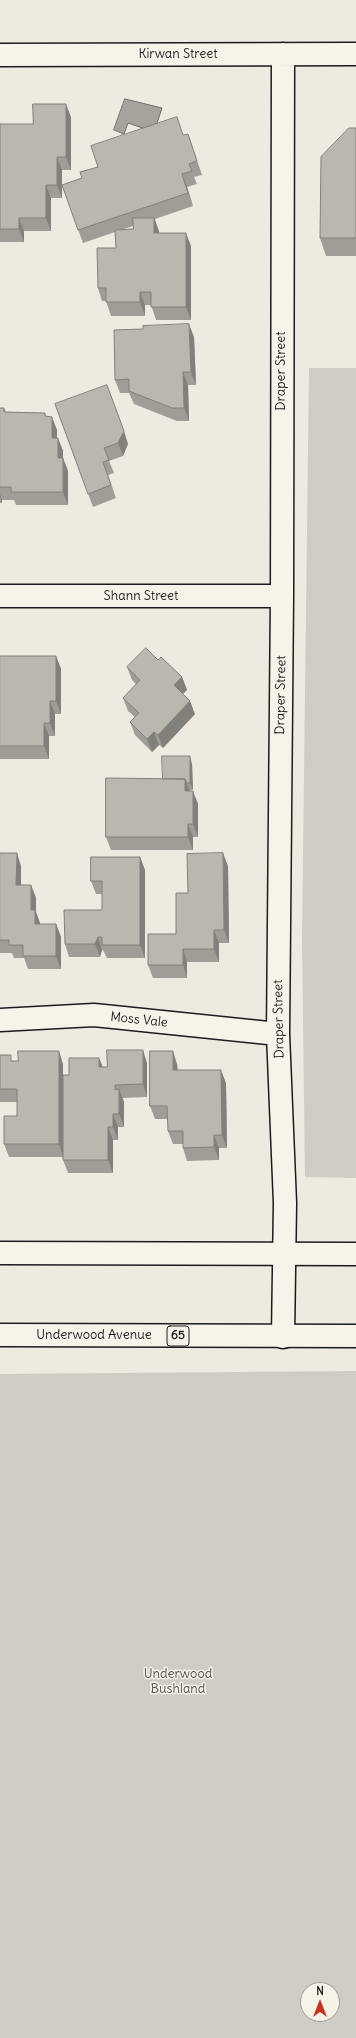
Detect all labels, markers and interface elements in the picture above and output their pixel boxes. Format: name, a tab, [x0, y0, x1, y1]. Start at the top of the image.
street label: Kirwan Street	[138, 46, 218, 62]
street label: Draper Street	[273, 331, 289, 411]
street label: Shann Street	[104, 588, 178, 604]
street label: Draper Street	[273, 655, 289, 735]
street label: Draper Street	[271, 979, 287, 1059]
street label: Moss Vale	[110, 1009, 168, 1031]
road number: 65	[167, 1326, 189, 1346]
street label: Underwood Avenue	[36, 1327, 152, 1343]
park label: Underwood Bushland	[144, 1666, 212, 1697]
north arrow	[300, 1982, 340, 2022]
text: N	[316, 1984, 324, 1998]

